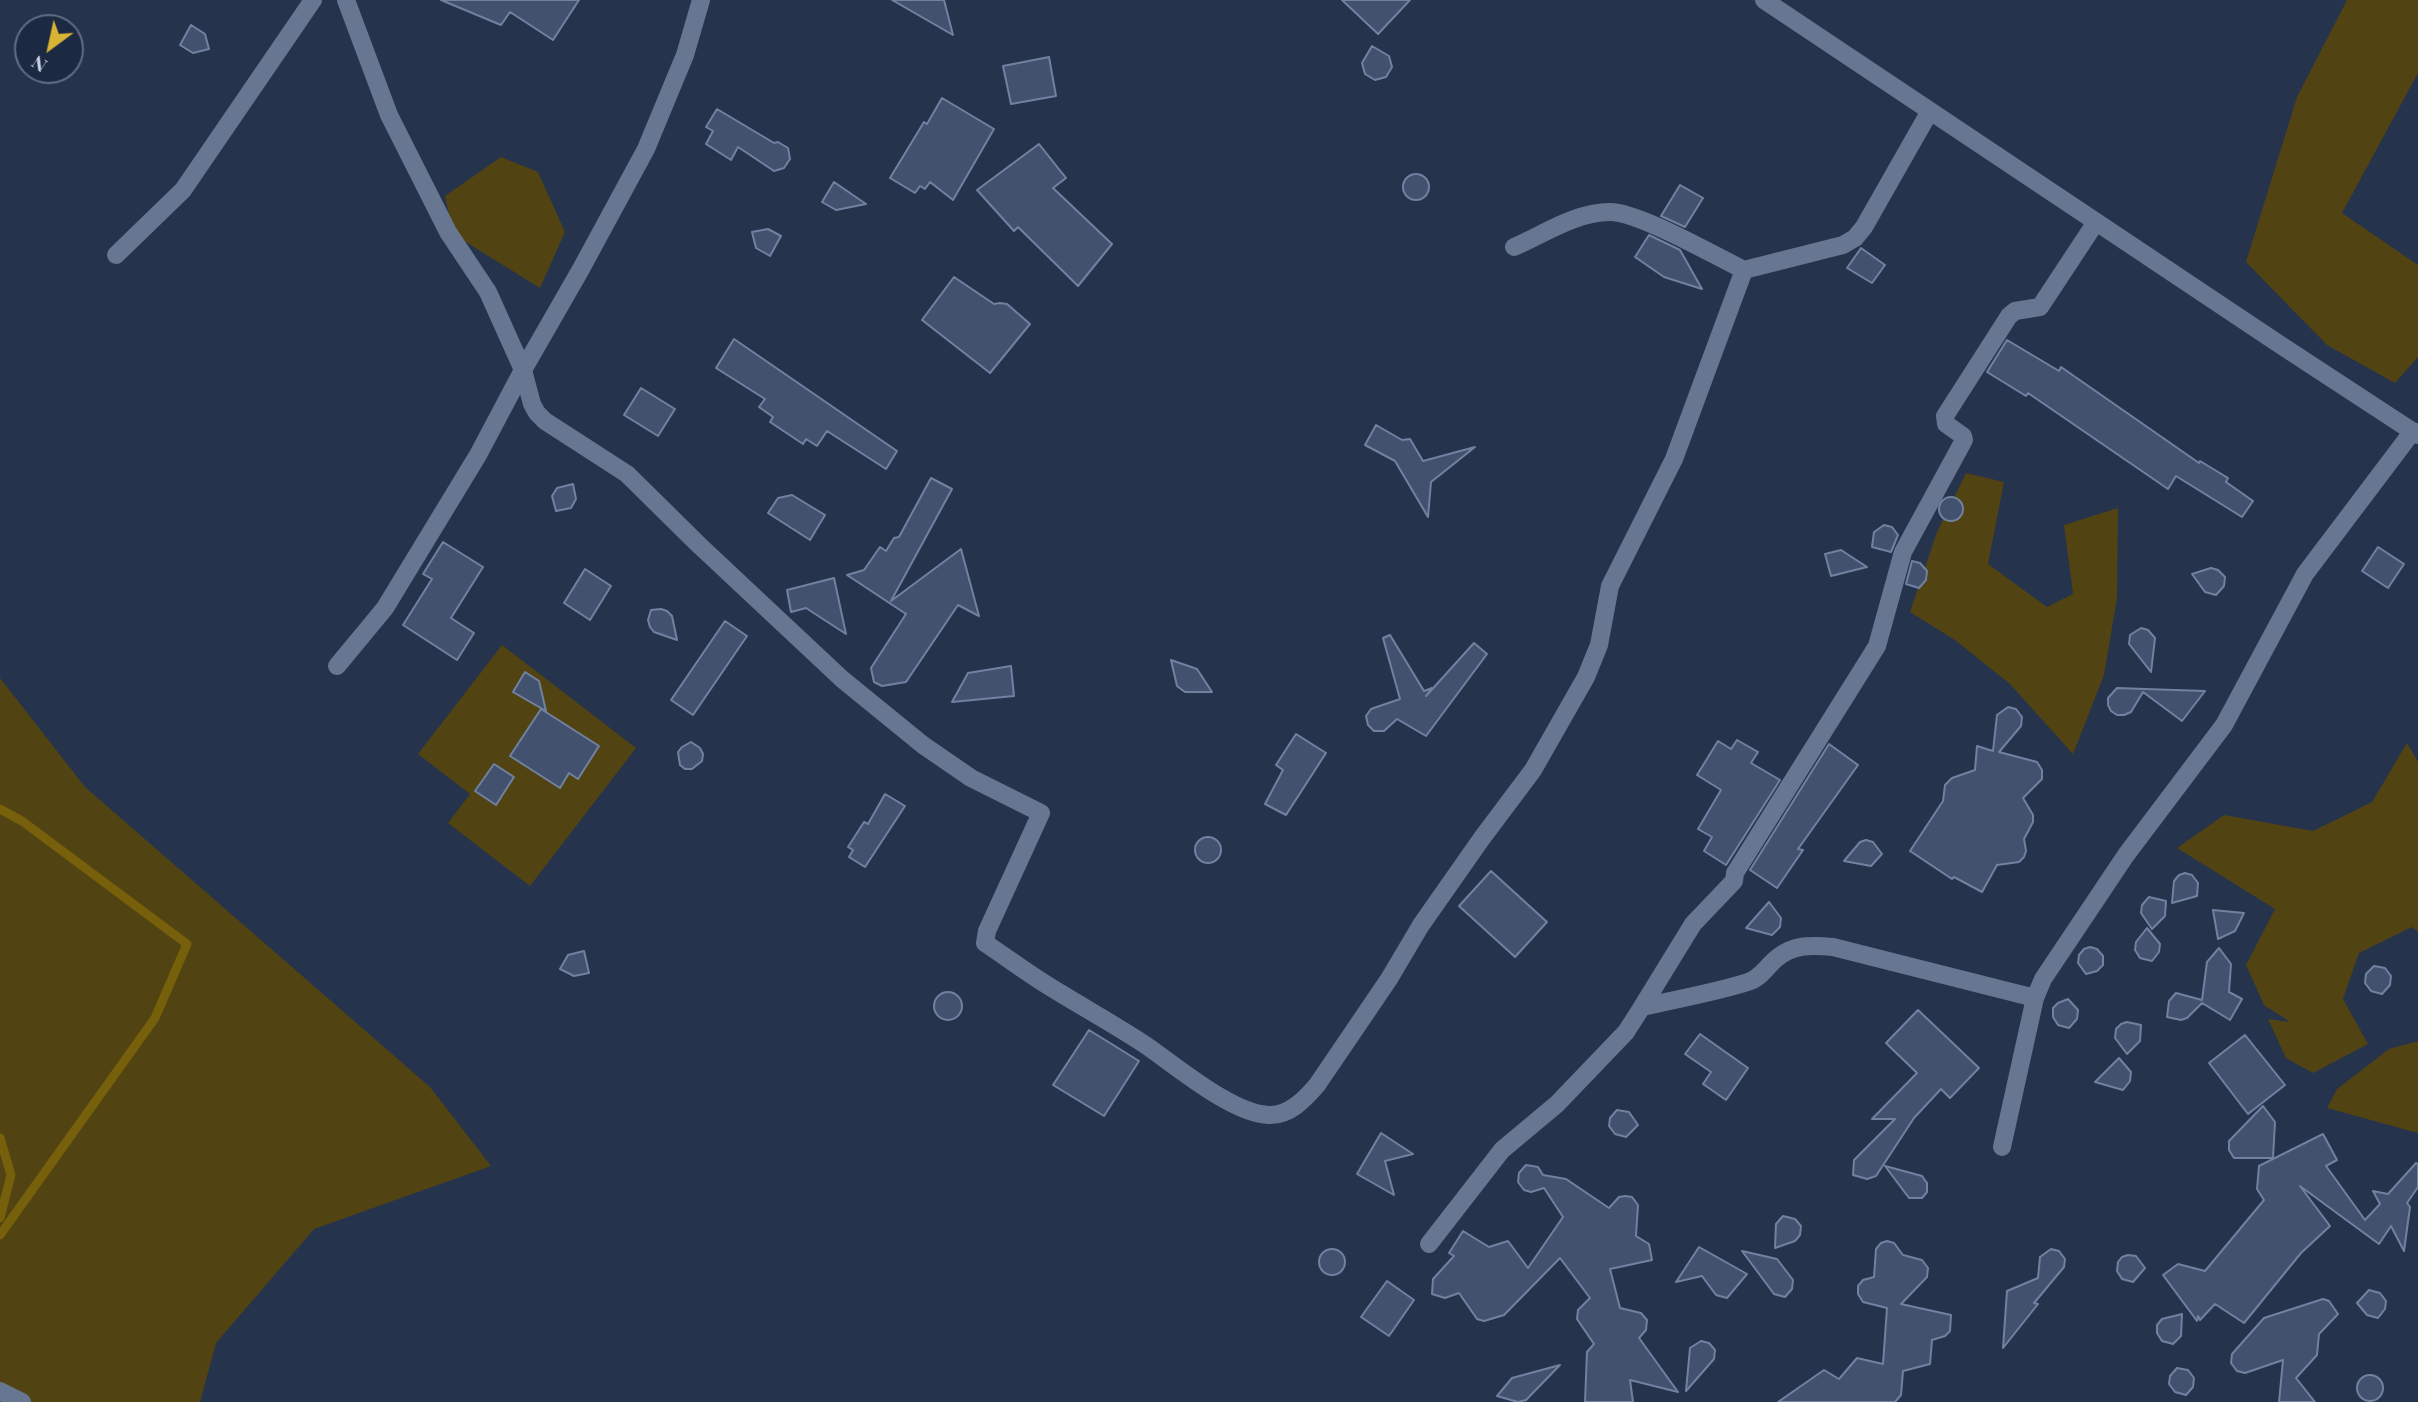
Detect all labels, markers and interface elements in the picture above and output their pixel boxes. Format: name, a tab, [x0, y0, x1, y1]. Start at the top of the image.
north arrow	[14, 14, 84, 84]
text: N	[26, 50, 51, 80]

